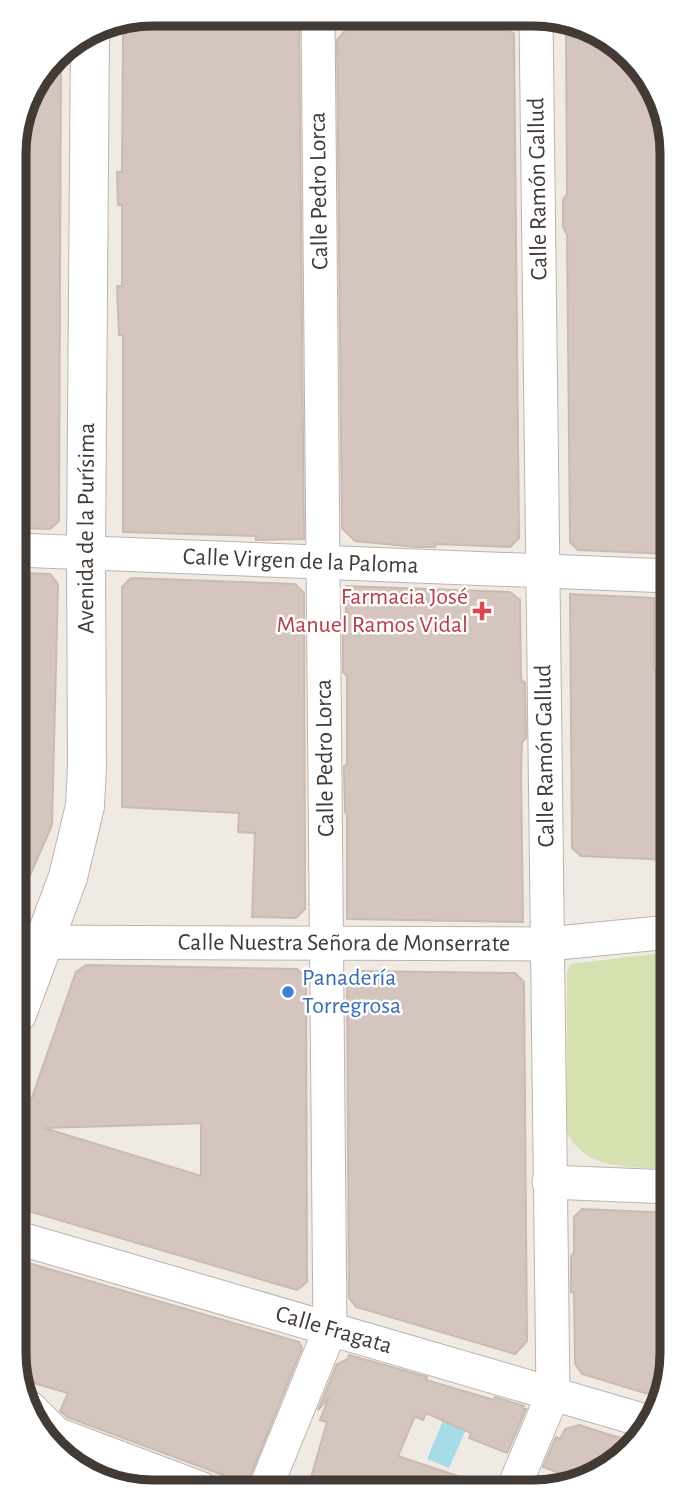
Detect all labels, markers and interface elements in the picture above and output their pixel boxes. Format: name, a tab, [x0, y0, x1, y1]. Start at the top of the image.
street label: Calle Ramón Gallud	[524, 97, 552, 281]
street label: Calle Pedro Lorca	[306, 112, 332, 270]
street label: Avenida de la Purísima	[74, 423, 99, 634]
street label: Calle Virgen de la Paloma	[182, 545, 419, 578]
place label: Farmacia José Manuel Ramos Vidal	[277, 585, 468, 637]
marker: Farmacia José Manuel Ramos Vidal	[474, 603, 490, 619]
street label: Calle Ramón Gallud	[531, 664, 559, 848]
street label: Calle Pedro Lorca	[312, 679, 338, 837]
street label: Calle Nuestra Señora de Monserrate	[178, 931, 510, 956]
place label: Panadería Torregrosa	[302, 966, 401, 1018]
marker: Panadería Torregrosa	[280, 984, 296, 1000]
street label: Calle Fragata	[273, 1302, 395, 1358]

